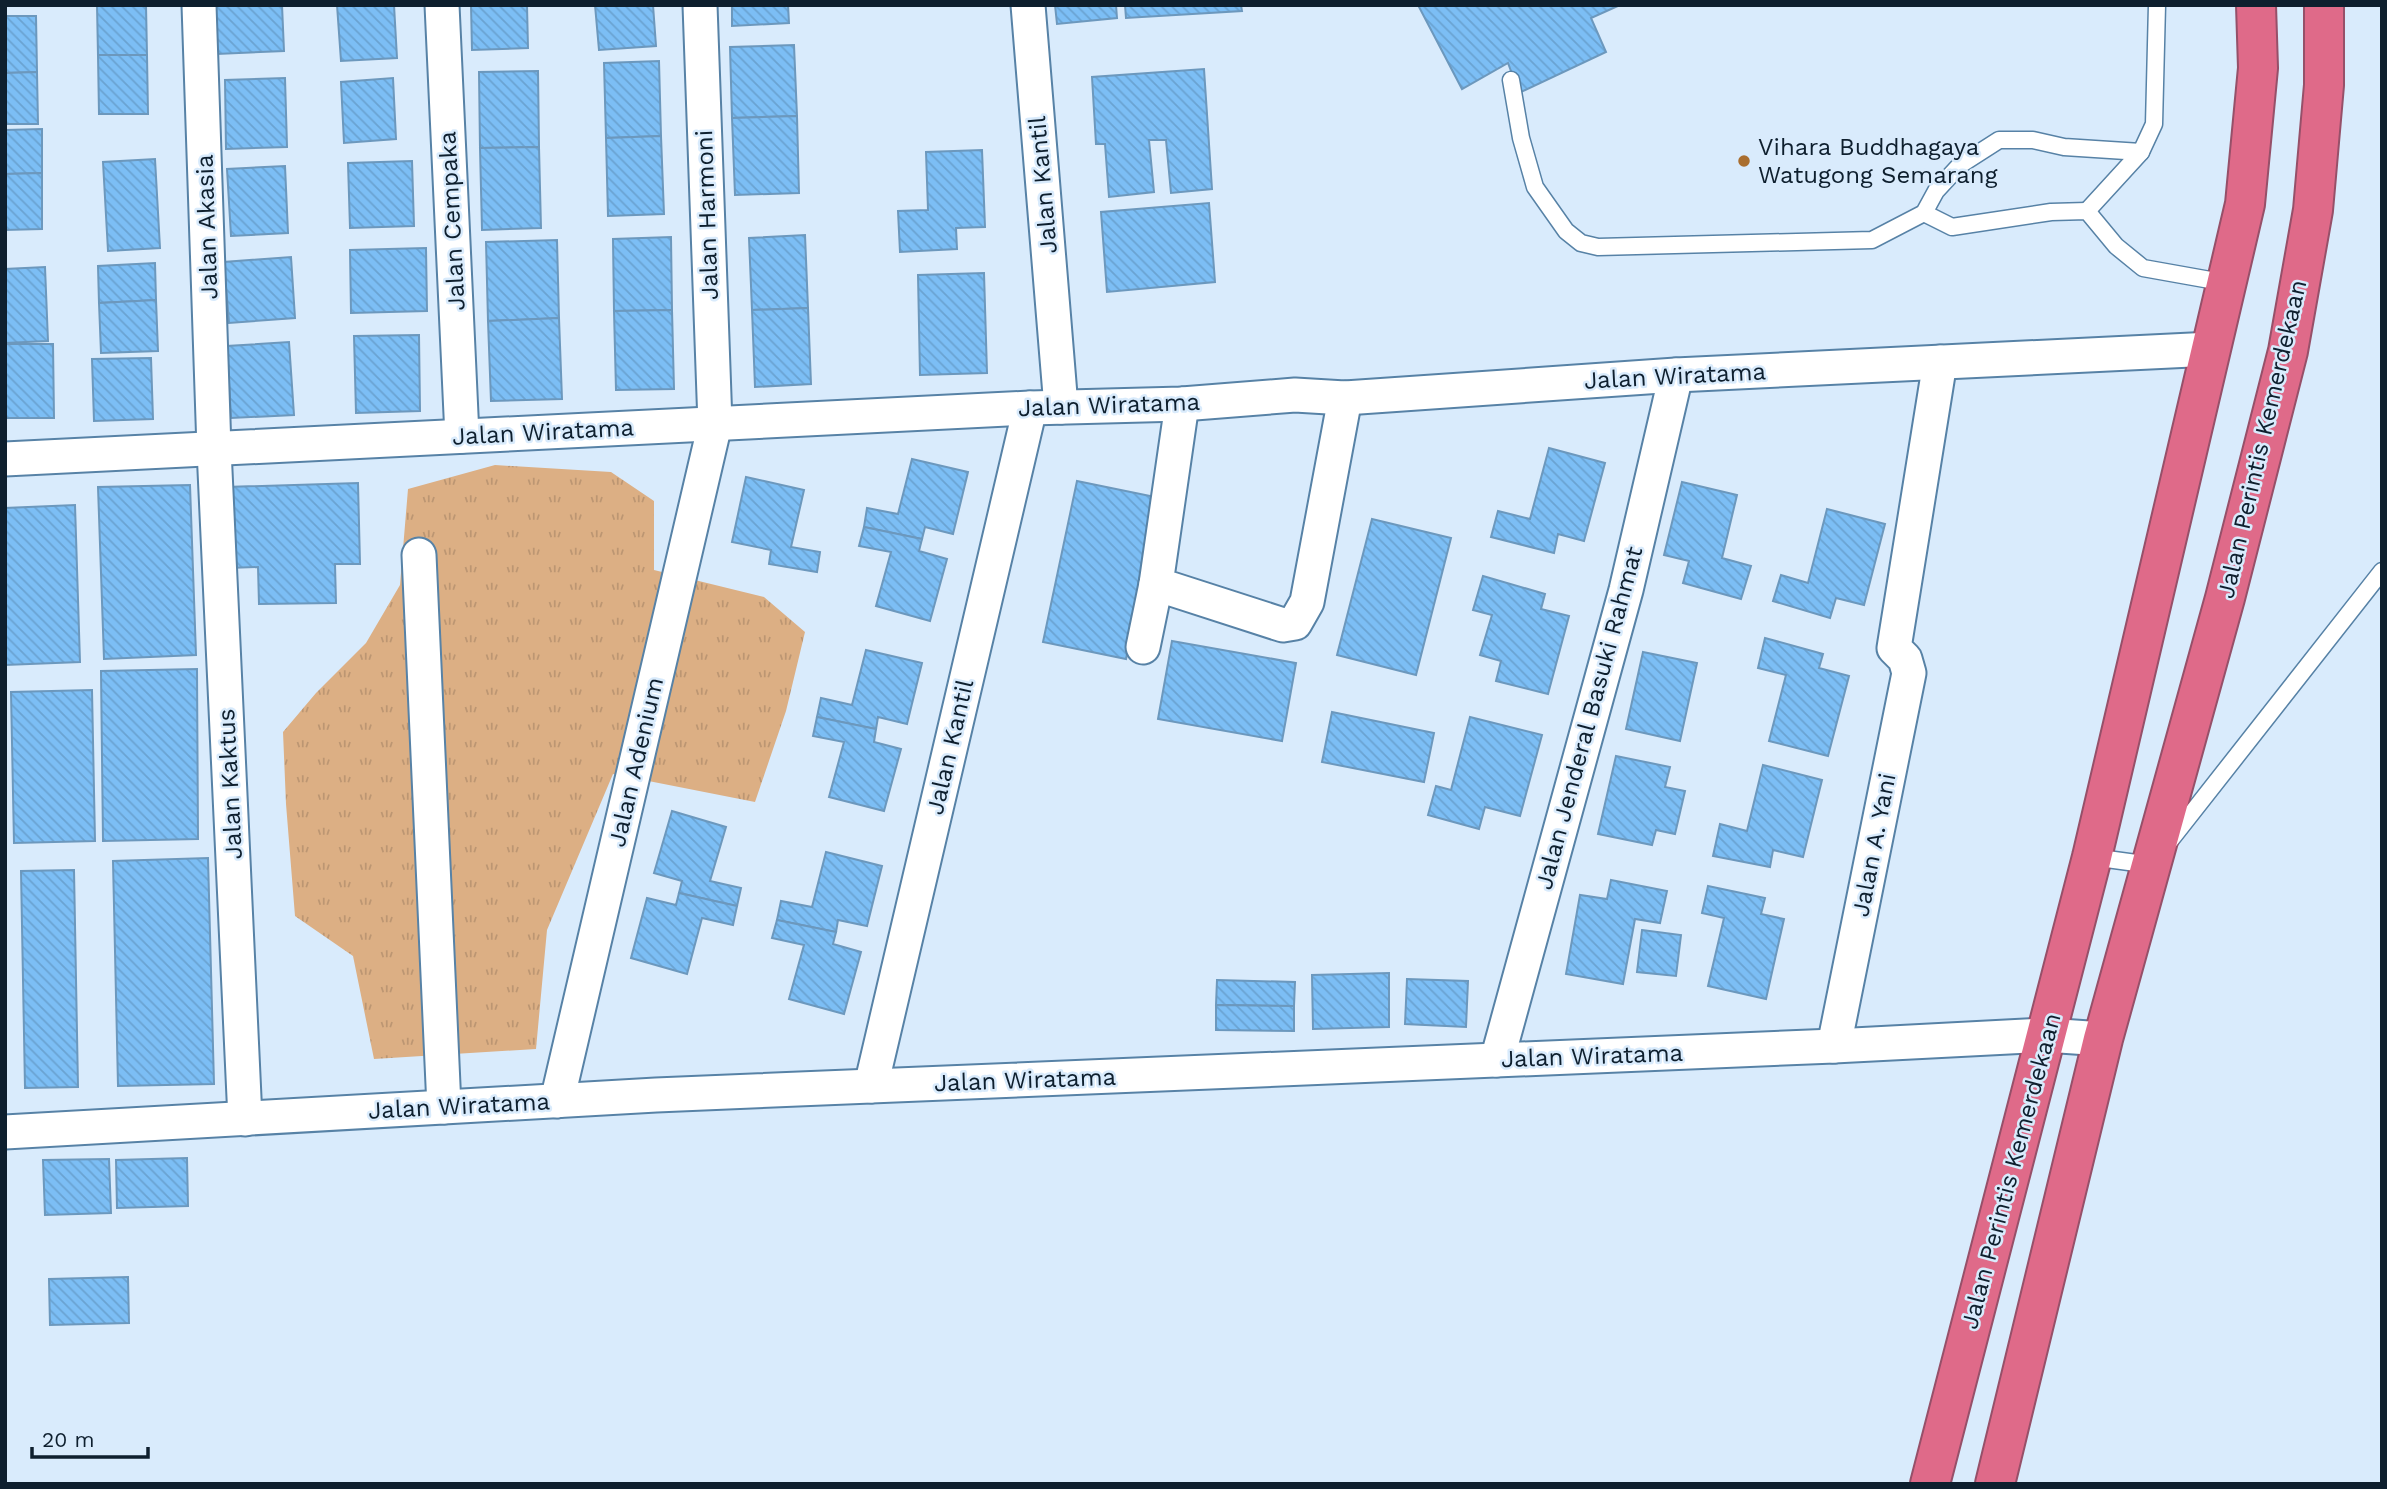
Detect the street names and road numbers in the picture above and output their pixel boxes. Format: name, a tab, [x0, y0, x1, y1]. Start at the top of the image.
street label: Jalan Kantil	[1023, 114, 1063, 255]
street label: Jalan Harmoni	[690, 130, 724, 300]
street label: Jalan Cempaka	[433, 131, 471, 311]
street label: Jalan Akasia	[190, 154, 224, 300]
street label: Jalan Perintis Kemerdekaan	[2212, 277, 2312, 601]
street label: Jalan Wiratama	[1583, 357, 1767, 395]
street label: Jalan Wiratama	[1017, 388, 1201, 422]
street label: Jalan Wiratama	[451, 413, 635, 451]
street label: Jalan Jenderal Basuki Rahmat	[1530, 543, 1648, 893]
street label: Jalan Adenium	[603, 674, 669, 850]
street label: Jalan Kantil	[921, 676, 979, 817]
street label: Jalan Kaktus	[212, 708, 248, 860]
street label: Jalan A. Yani	[1846, 771, 1902, 919]
street label: Jalan Perintis Kemerdekaan	[1955, 1010, 2067, 1332]
street label: Jalan Wiratama	[1500, 1039, 1684, 1073]
street label: Jalan Wiratama	[933, 1063, 1117, 1097]
street label: Jalan Wiratama	[367, 1087, 551, 1125]

